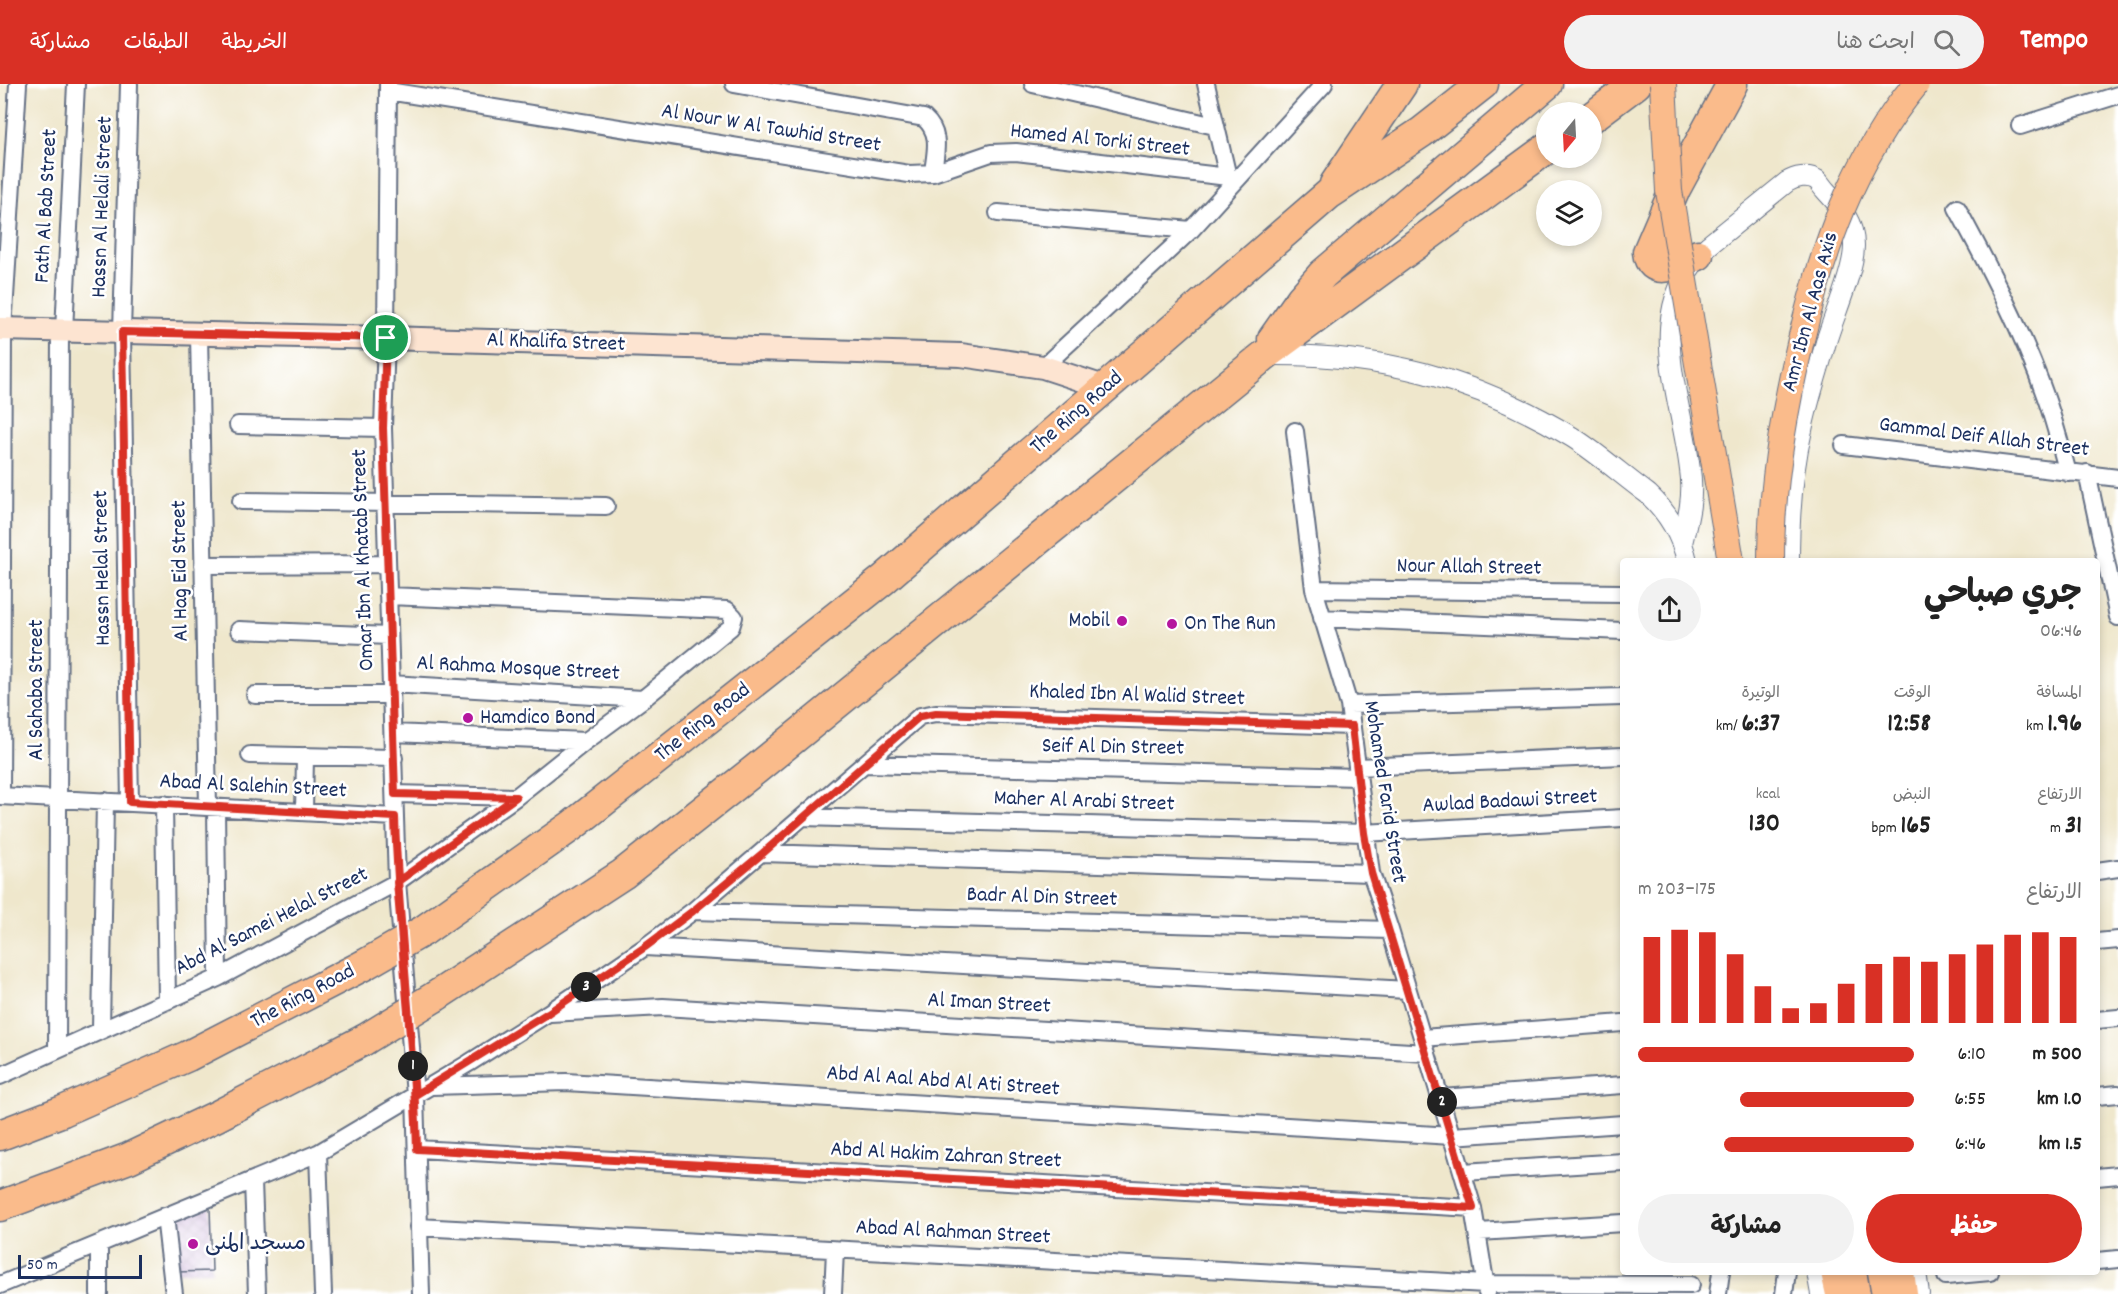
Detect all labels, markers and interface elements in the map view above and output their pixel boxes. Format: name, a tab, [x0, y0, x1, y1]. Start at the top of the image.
search box	[1564, 15, 1984, 69]
text: Tempo	[2020, 22, 2088, 62]
icon: search	[1930, 26, 1963, 59]
text: ابحث هنا	[1836, 28, 1915, 59]
text: مشاركة	[30, 29, 91, 59]
text: الطبقات	[124, 29, 189, 59]
text: الخريطة	[222, 29, 287, 59]
street label: Al Nour W Al Tawhid Street	[659, 96, 883, 162]
north arrow	[1536, 102, 1602, 168]
map controls	[1536, 102, 1602, 246]
street label: Hassn Al Helali Street	[84, 116, 122, 298]
street label: Hamed Al Torki Street	[1009, 116, 1191, 166]
street label: Fath Al Bab Street	[27, 128, 67, 284]
button: layers	[1536, 180, 1602, 246]
street label: Amr Ibn Al Aas Axis	[1775, 229, 1847, 395]
pin	[360, 312, 411, 363]
icon: arrive	[369, 321, 402, 354]
street label: Al Khalifa Street	[486, 325, 626, 361]
street label: The Ring Road	[1024, 364, 1130, 462]
street label: Gammal Deif Allah Street	[1877, 410, 2091, 466]
street label: Omar Ibn Al Khatab Street	[345, 448, 383, 672]
street label: Hassn Helal Street	[86, 490, 120, 646]
street label: Al Hag Eid Street	[164, 500, 198, 642]
street label: Nour Allah Street	[1396, 551, 1542, 585]
text: جري صباحي	[1924, 572, 2082, 619]
button: share	[1638, 578, 1701, 641]
place label: Mobil	[1069, 606, 1110, 637]
place label: On The Run	[1184, 609, 1276, 640]
marker: Mobil	[1115, 614, 1129, 628]
marker: On The Run	[1165, 617, 1179, 631]
text: 06:46	[2040, 618, 2082, 646]
street label: Al Sahaba Street	[22, 619, 53, 761]
street label: Al Rahma Mosque Street	[416, 648, 620, 690]
street label: The Ring Road	[648, 676, 758, 770]
street label: Khaled Ibn Al Walid Street	[1029, 677, 1245, 715]
text: الوتيرة	[1741, 682, 1780, 705]
text: الوقت	[1894, 682, 1931, 705]
text: المسافة	[2036, 682, 2082, 705]
street label: Mohamed Farid Street	[1354, 699, 1414, 885]
place label: Hamdico Bond	[480, 703, 595, 734]
text: 6:37	[1741, 706, 1780, 743]
text: 12:58	[1887, 706, 1931, 743]
text: 1.96	[2047, 706, 2082, 743]
marker: Hamdico Bond	[461, 711, 475, 725]
text: /km	[1716, 715, 1741, 738]
text: km	[2026, 715, 2047, 738]
street label: Seif Al Din Street	[1041, 731, 1185, 765]
street label: Abad Al Salehin Street	[159, 767, 347, 807]
street label: Awlad Badawi Street	[1422, 782, 1598, 822]
street label: Maher Al Arabi Street	[993, 783, 1175, 821]
text: kcal	[1756, 783, 1780, 806]
text: النبض	[1893, 784, 1931, 807]
text: الارتفاع	[2037, 784, 2082, 807]
text: 130	[1749, 806, 1780, 843]
text: 165	[1901, 808, 1931, 845]
text: 31	[2065, 808, 2082, 845]
text: bpm	[1872, 817, 1901, 840]
text: m	[2050, 817, 2065, 840]
street label: Abd Al Samei Helal Street	[170, 860, 374, 984]
text: 175–203 m	[1638, 876, 1716, 904]
street label: Badr Al Din Street	[966, 880, 1118, 916]
text: الارتفاع	[2026, 880, 2082, 908]
street label: The Ring Road	[245, 956, 361, 1038]
pin: 3	[571, 972, 601, 1002]
text: 3	[582, 975, 590, 998]
street label: Al Iman Street	[927, 985, 1051, 1023]
text: 6:10	[1958, 1041, 1986, 1069]
text: 500 m	[2033, 1041, 2082, 1069]
pin: 1	[398, 1051, 428, 1081]
text: 1	[411, 1054, 415, 1077]
street label: Abd Al Aal Abd Al Ati Street	[825, 1058, 1061, 1106]
text: 6:55	[1954, 1086, 1986, 1114]
text: 1.0 km	[2037, 1086, 2082, 1114]
pin: 2	[1427, 1087, 1457, 1117]
text: 2	[1439, 1090, 1446, 1113]
text: 6:46	[1955, 1131, 1986, 1159]
text: 1.5 km	[2038, 1131, 2082, 1159]
street label: Abd Al Hakim Zahran Street	[830, 1134, 1062, 1178]
button: مشاركة	[1638, 1194, 1854, 1263]
button: حفظ	[1866, 1194, 2082, 1263]
street label: Abad Al Rahman Street	[855, 1212, 1051, 1254]
place label: مسجد المنى	[205, 1229, 306, 1260]
marker: مسجد المنى	[186, 1237, 200, 1251]
scale bar	[18, 1252, 142, 1280]
text: 50 m	[27, 1254, 58, 1277]

